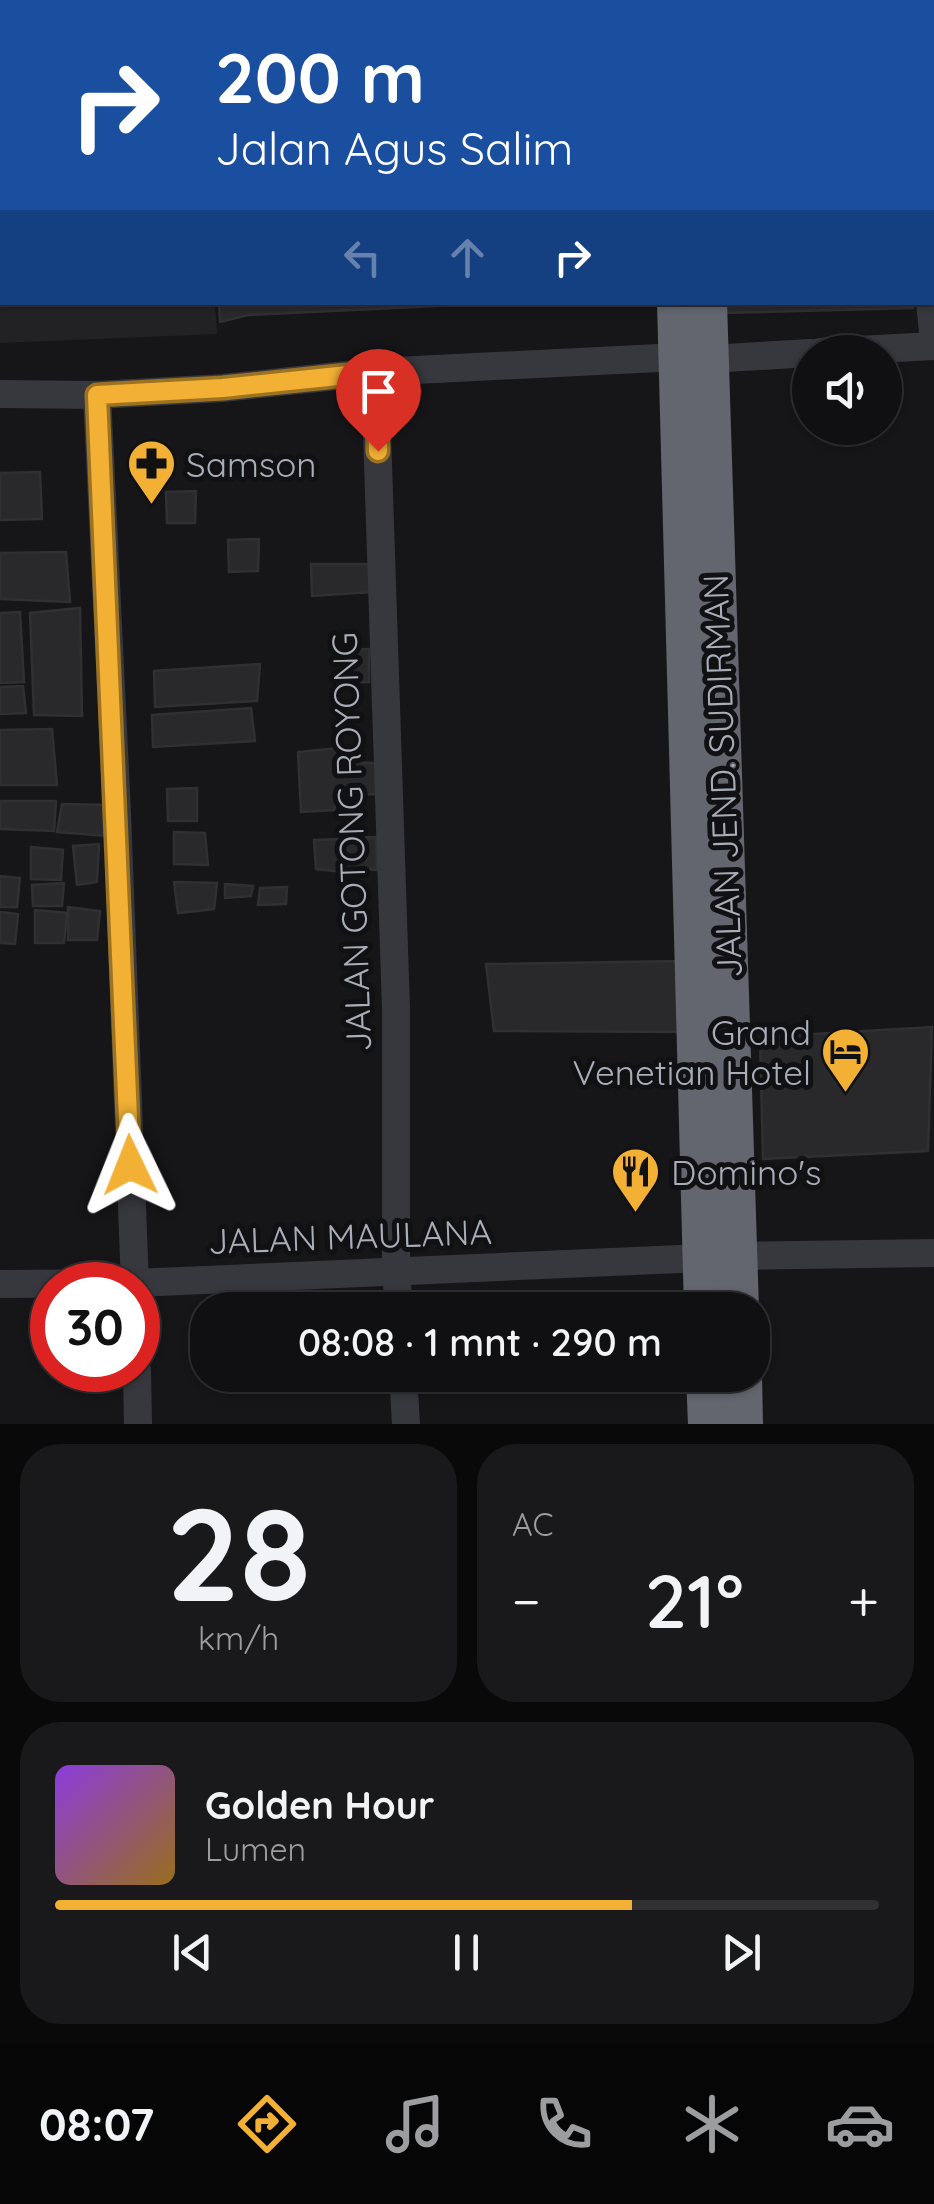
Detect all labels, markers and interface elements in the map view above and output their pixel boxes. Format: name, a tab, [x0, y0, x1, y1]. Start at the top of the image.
text: 200 m	[215, 33, 425, 121]
icon: right	[50, 40, 180, 170]
text: Jalan Agus Salim	[215, 120, 573, 176]
icon: left	[335, 230, 390, 285]
icon: ahead	[440, 230, 495, 285]
icon: right	[545, 230, 600, 285]
map controls	[792, 335, 902, 445]
button: sound	[792, 335, 902, 445]
pin	[336, 349, 421, 452]
icon: arrive	[351, 364, 406, 419]
pharmacy icon: Samson	[125, 438, 177, 506]
place label: Samson	[186, 442, 317, 486]
street label: JALAN JEND. SUDIRMAN	[693, 573, 751, 979]
street label: JALAN GOTONG ROYONG	[322, 631, 380, 1053]
place label: Grand Venetian Hotel	[573, 1010, 811, 1094]
hotel icon: Grand Venetian Hotel	[820, 1026, 872, 1094]
position arrow	[78, 1113, 182, 1217]
restaurant icon: Domino's	[610, 1146, 662, 1214]
place label: Domino's	[671, 1150, 822, 1194]
street label: JALAN MAULANA	[207, 1209, 493, 1263]
speed limit sign: 30	[30, 1262, 160, 1392]
text: 08:08 · 1 mnt · 290 m	[298, 1318, 662, 1366]
text: 28	[166, 1471, 311, 1634]
text: AC	[512, 1504, 553, 1544]
text: 21°	[645, 1553, 744, 1647]
text: −	[512, 1566, 541, 1635]
text: +	[848, 1566, 879, 1635]
text: km/h	[198, 1618, 279, 1658]
text: Golden Hour	[205, 1781, 434, 1829]
text: Lumen	[205, 1829, 306, 1869]
icon: previous	[165, 1925, 220, 1980]
icon: pause	[439, 1925, 494, 1980]
icon: next	[714, 1925, 769, 1980]
icon: directions	[232, 2089, 302, 2159]
icon: music	[380, 2089, 450, 2159]
icon: phone	[529, 2089, 599, 2159]
icon: climate	[677, 2089, 747, 2159]
icon: car	[825, 2089, 895, 2159]
text: 08:07	[39, 2096, 154, 2152]

